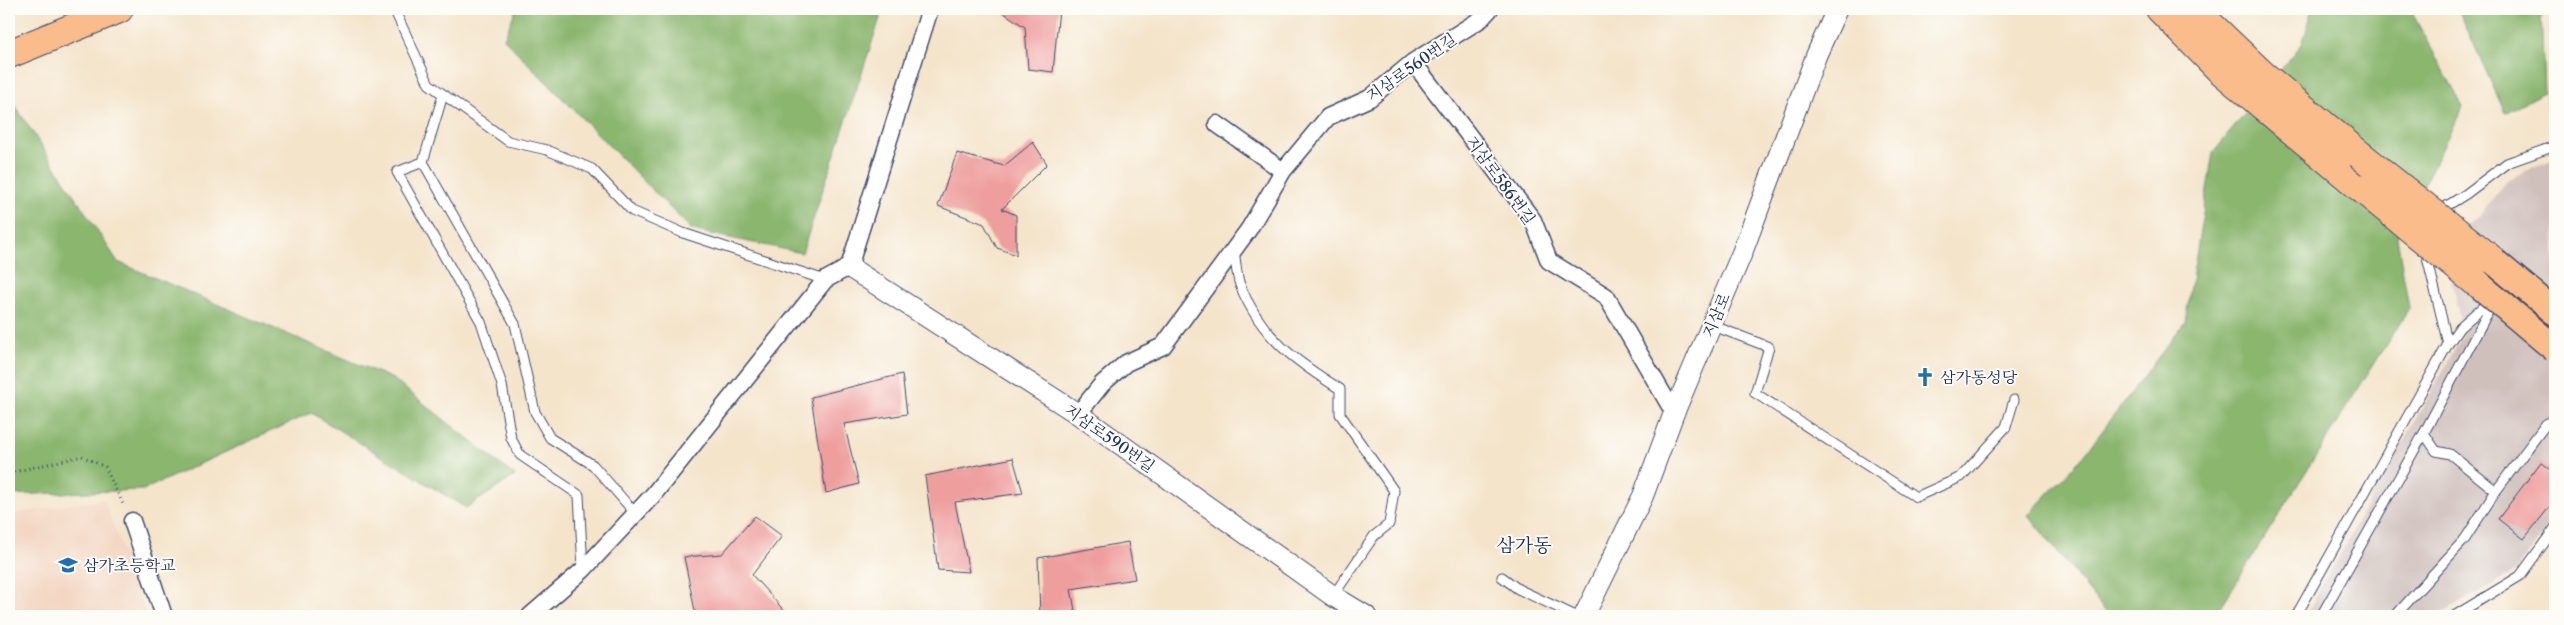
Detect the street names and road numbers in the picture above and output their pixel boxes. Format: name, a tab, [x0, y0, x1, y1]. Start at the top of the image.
street label: 지삼로560번길	[1362, 29, 1460, 105]
street label: 지삼로586번길	[1462, 132, 1540, 228]
street label: 지삼로	[1698, 289, 1734, 340]
street label: 지삼로590번길	[1061, 400, 1159, 476]

